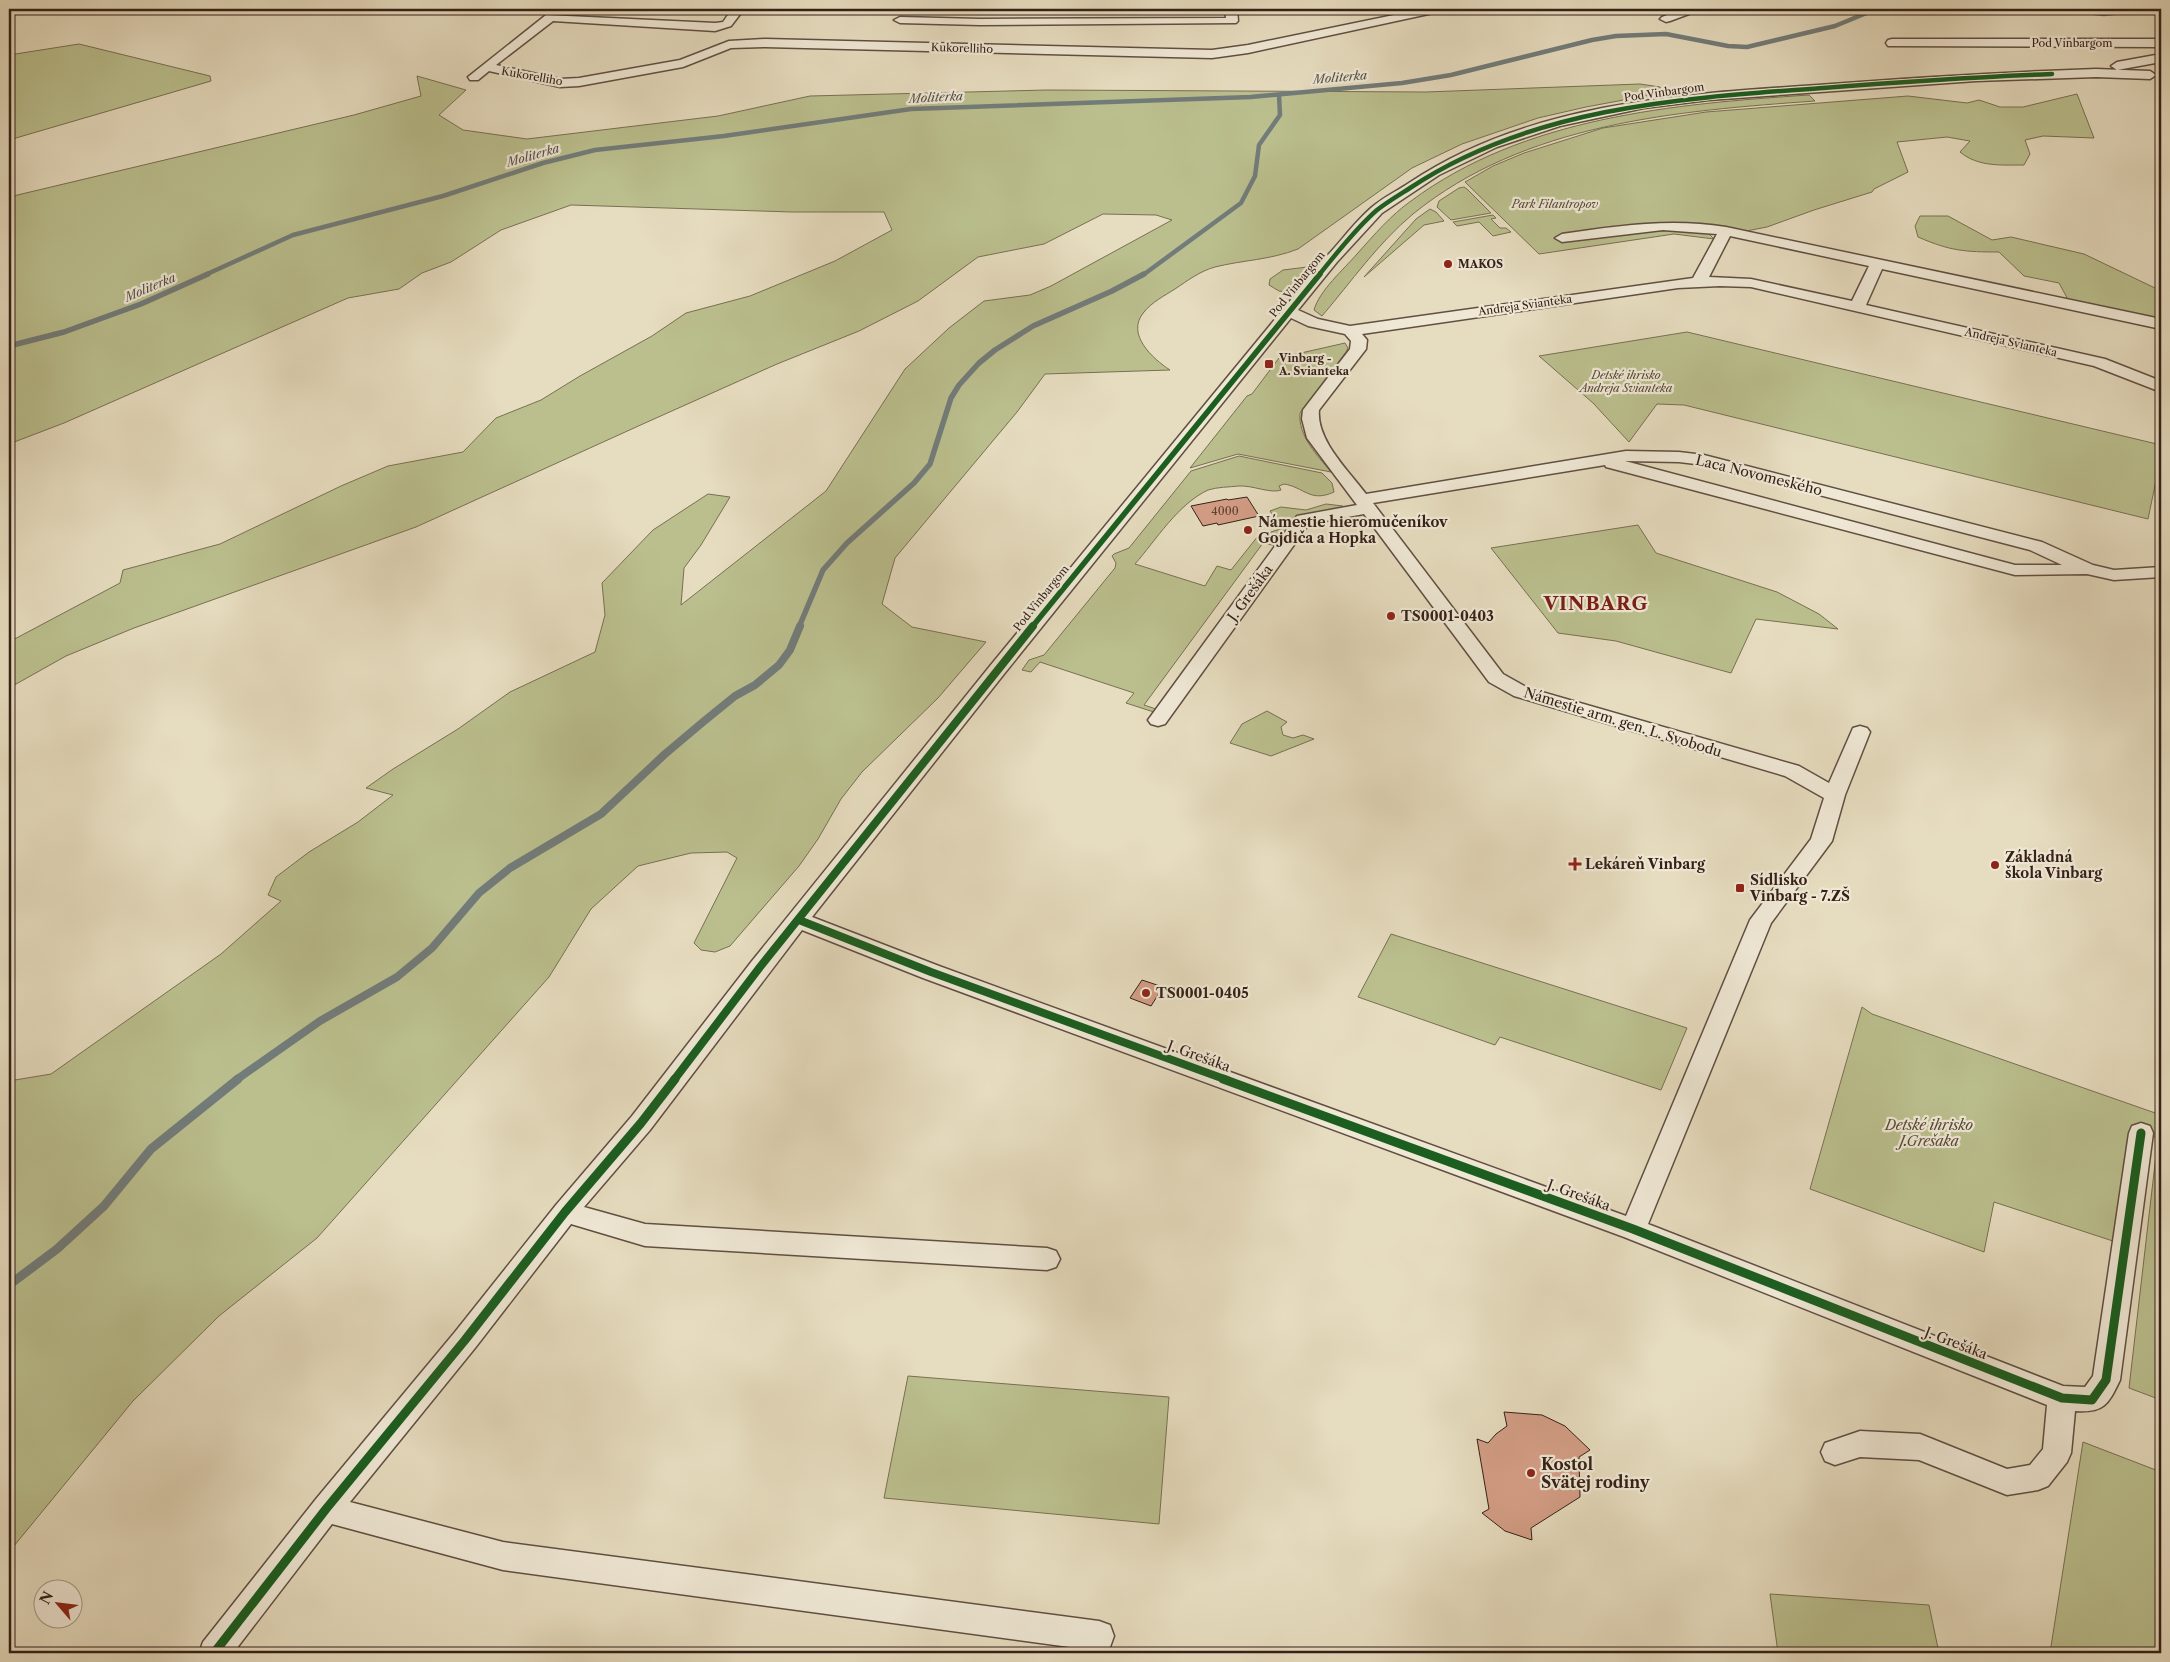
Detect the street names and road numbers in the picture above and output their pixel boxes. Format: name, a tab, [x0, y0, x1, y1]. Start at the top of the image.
street label: Pod Vinbargom	[2032, 36, 2113, 50]
street label: Kukorelliho	[931, 40, 994, 56]
street label: Kukorelliho	[500, 64, 564, 88]
street label: Pod Vinbargom	[1623, 79, 1706, 105]
street label: Pod Vinbargom	[1266, 248, 1328, 320]
street label: Andreja Svianteka	[1476, 291, 1573, 319]
street label: Andreja Svianteka	[1962, 324, 2059, 360]
street label: Laca Novomeského	[1694, 451, 1824, 499]
street label: J. Grešáka	[1222, 561, 1277, 627]
street label: Pod Vinbargom	[1010, 562, 1072, 634]
street label: Námestie arm. gen. L. Svobodu	[1522, 683, 1725, 761]
street label: J. Grešáka	[1163, 1036, 1234, 1076]
street label: J. Grešáka	[1543, 1175, 1614, 1215]
street label: J. Grešáka	[1920, 1322, 1991, 1363]

